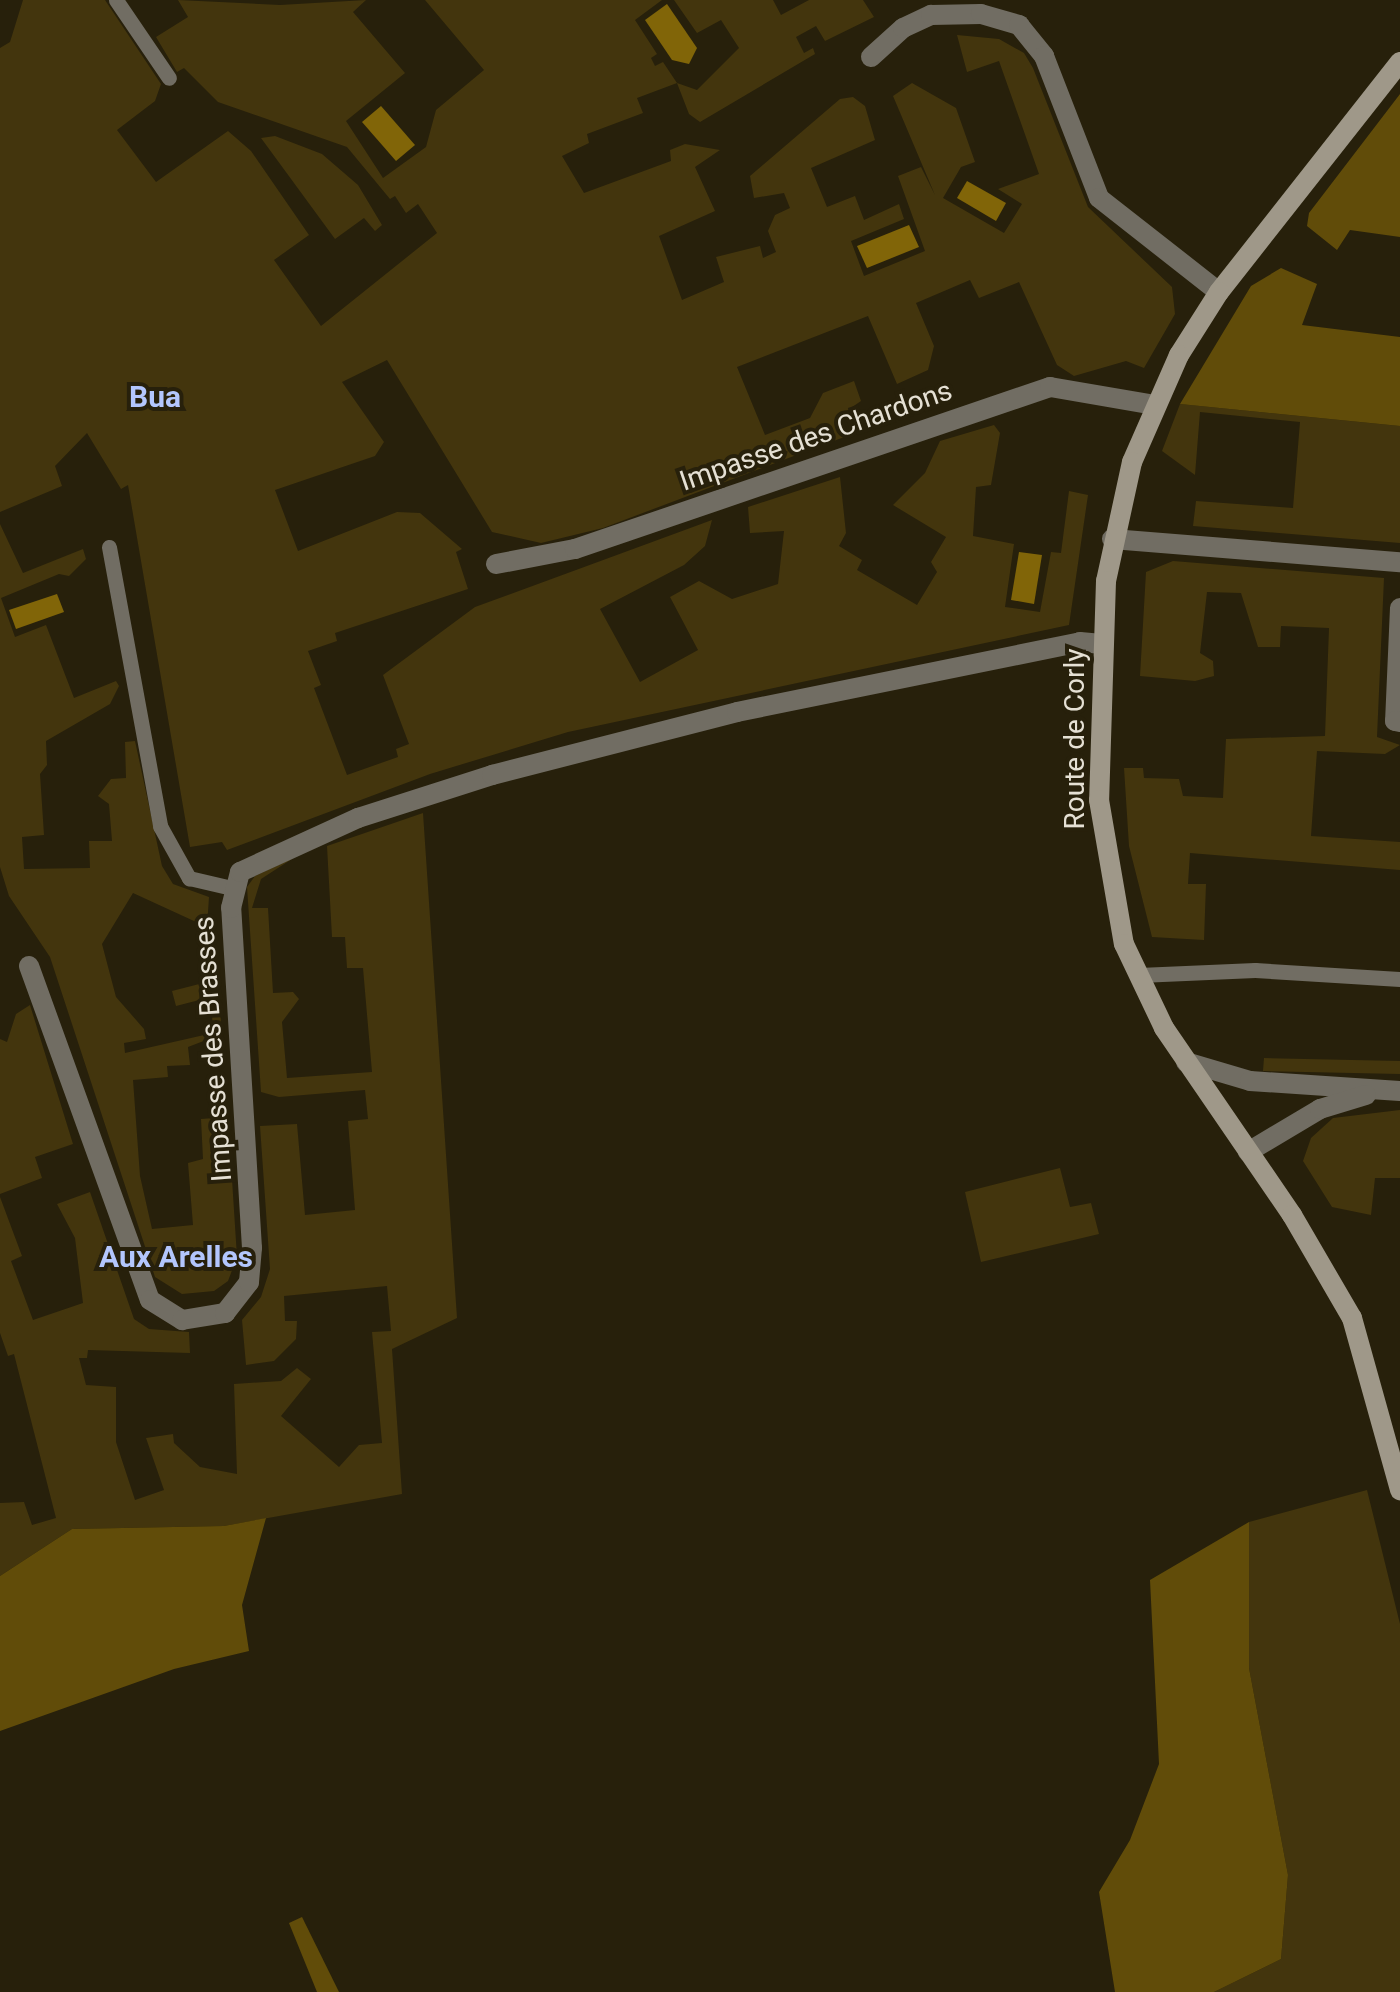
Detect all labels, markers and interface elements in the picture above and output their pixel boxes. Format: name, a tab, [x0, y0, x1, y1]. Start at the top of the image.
street label: Impasse des Chardons	[675, 374, 957, 498]
district label: Bua	[129, 379, 181, 415]
street label: Route de Corly	[1058, 649, 1092, 829]
street label: Impasse des Brasses	[187, 915, 239, 1183]
district label: Aux Arelles	[99, 1239, 253, 1275]

